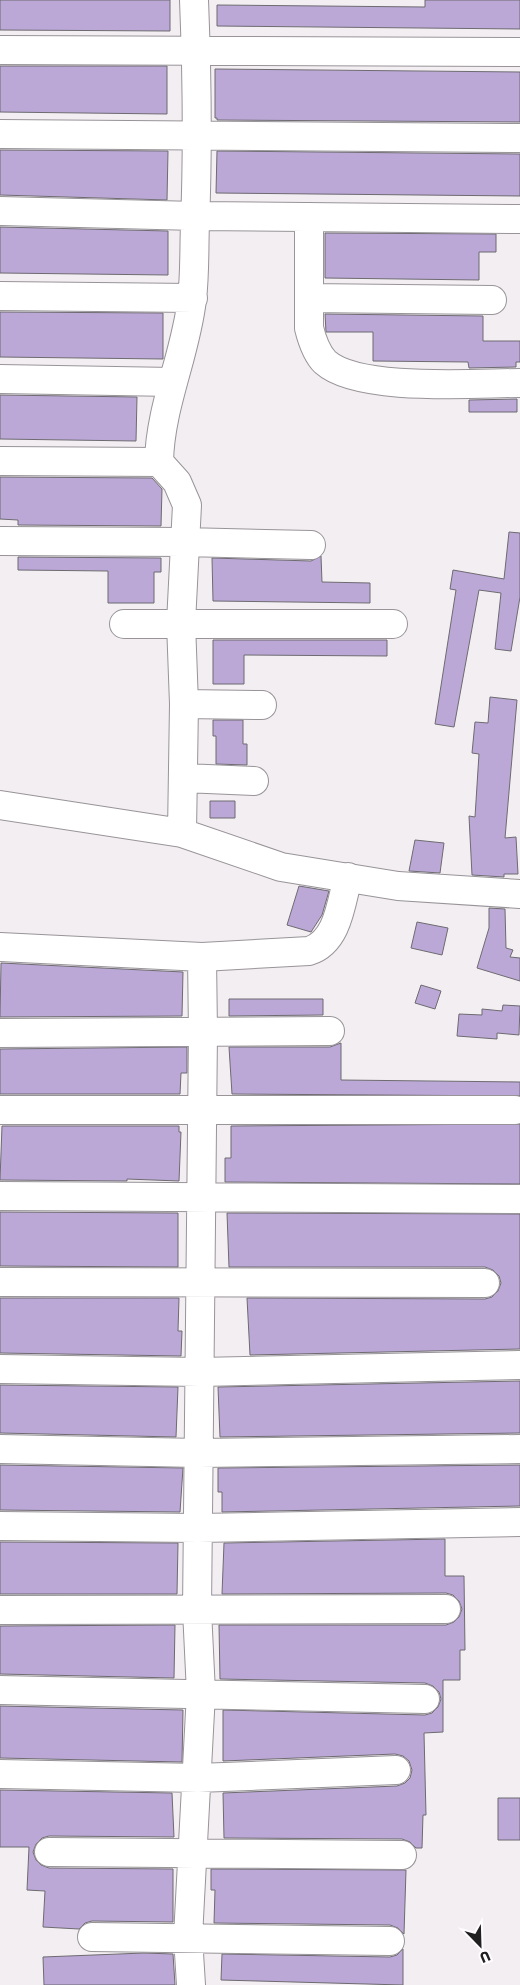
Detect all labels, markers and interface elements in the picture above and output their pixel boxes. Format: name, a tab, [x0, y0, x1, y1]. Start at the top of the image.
north arrow	[455, 1920, 505, 1970]
text: U	[477, 1946, 494, 1968]

